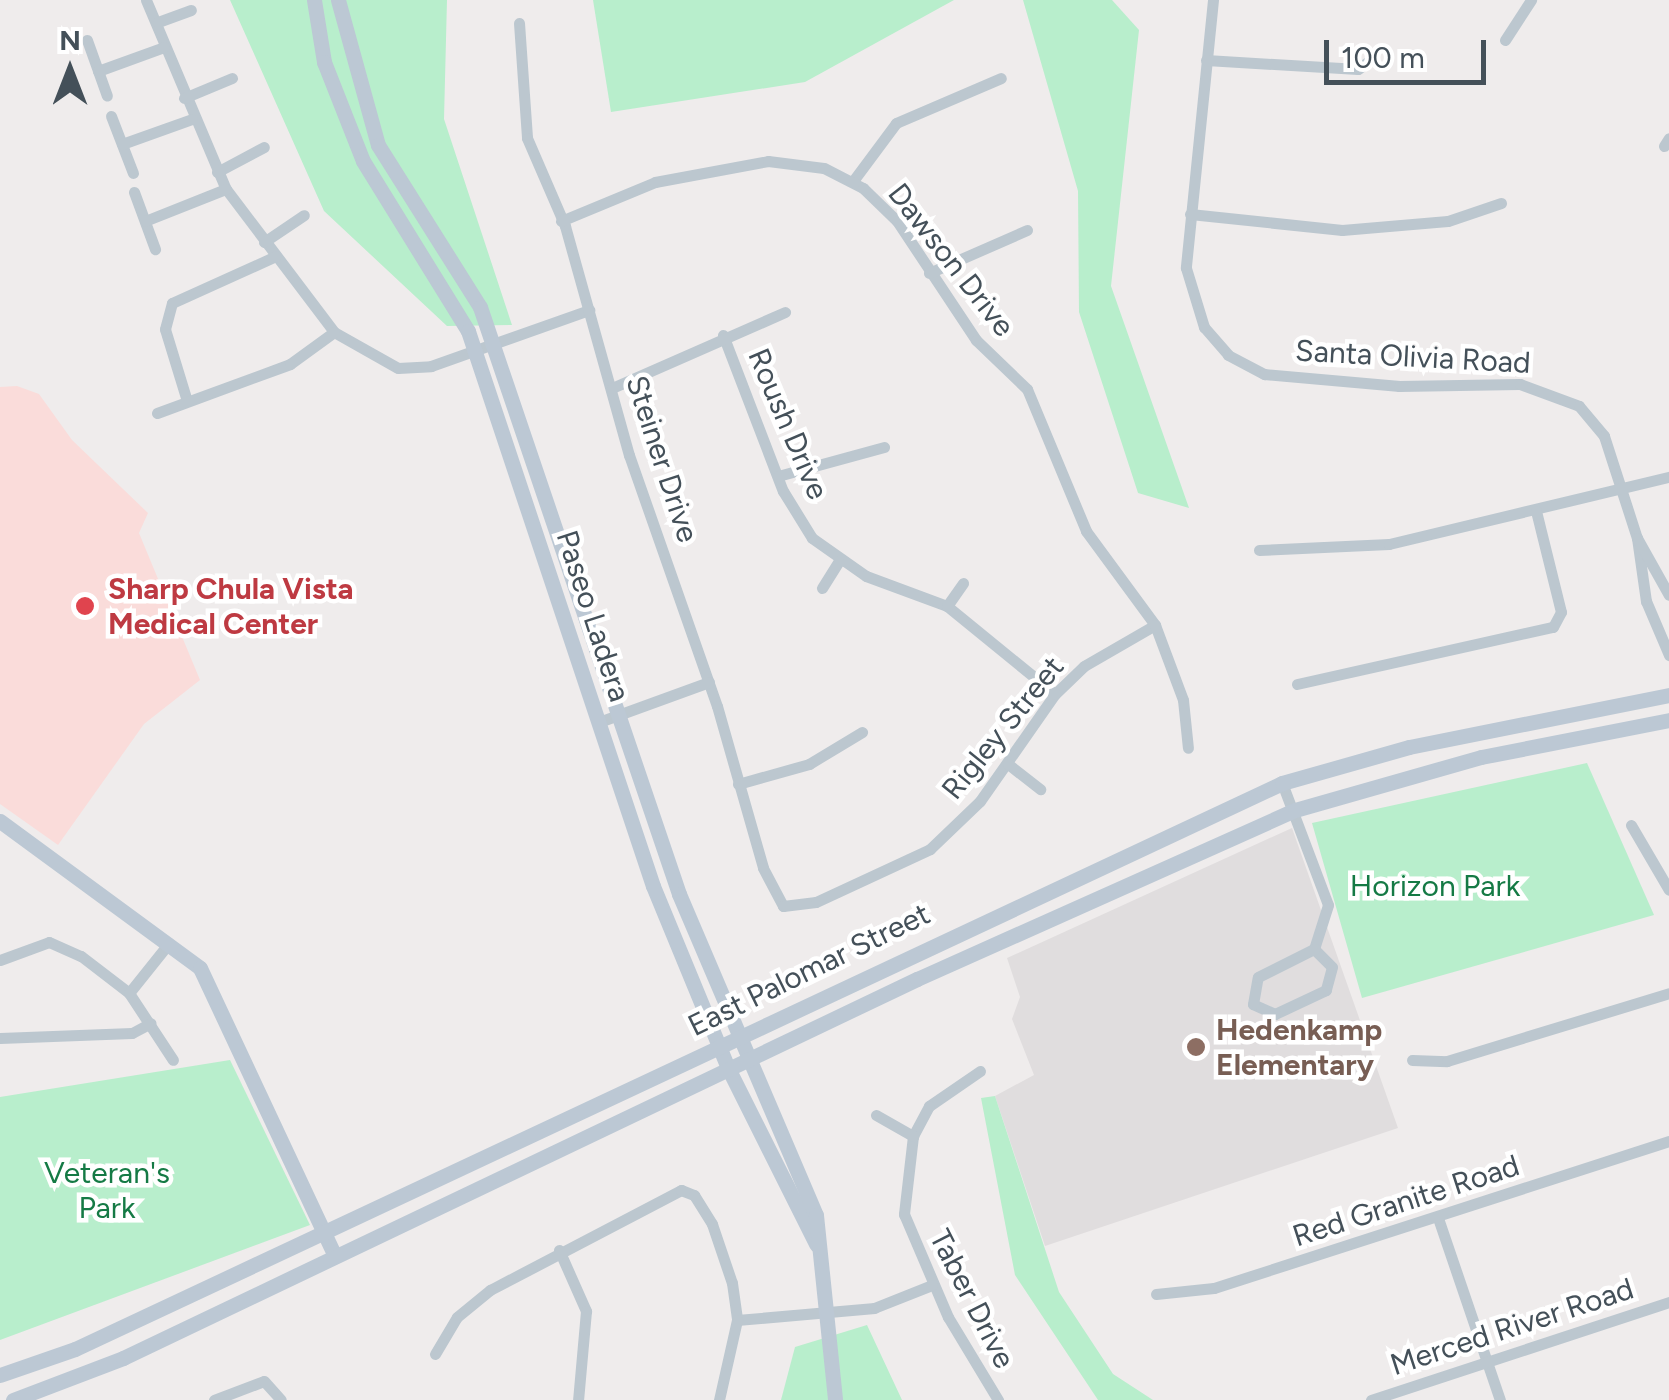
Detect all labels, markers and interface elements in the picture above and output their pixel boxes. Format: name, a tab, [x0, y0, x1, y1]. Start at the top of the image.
north arrow	[20, 20, 120, 120]
scale bar	[1329, 20, 1492, 82]
text: N	[59, 23, 81, 57]
text: 100 m	[1341, 39, 1425, 76]
street label: Dawson Drive	[880, 176, 1022, 344]
street label: Santa Olivia Road	[1294, 333, 1532, 381]
street label: Roush Drive	[740, 343, 836, 505]
street label: Steiner Drive	[618, 371, 706, 547]
street label: Paseo Ladera	[548, 526, 638, 706]
place label: Sharp Chula Vista Medical Center	[108, 571, 354, 642]
marker: Sharp Chula Vista Medical Center	[72, 593, 98, 619]
street label: Rigley Street	[935, 649, 1071, 807]
park label: Horizon Park	[1350, 868, 1520, 904]
street label: East Palomar Street	[682, 896, 936, 1044]
place label: Hedenkamp Elementary	[1216, 1012, 1382, 1082]
marker: Hedenkamp Elementary	[1185, 1036, 1207, 1058]
street label: Red Granite Road	[1288, 1147, 1524, 1255]
park label: Veteran's Park	[44, 1155, 170, 1226]
street label: Taber Drive	[922, 1224, 1022, 1374]
street label: Merced River Road	[1386, 1271, 1638, 1383]

